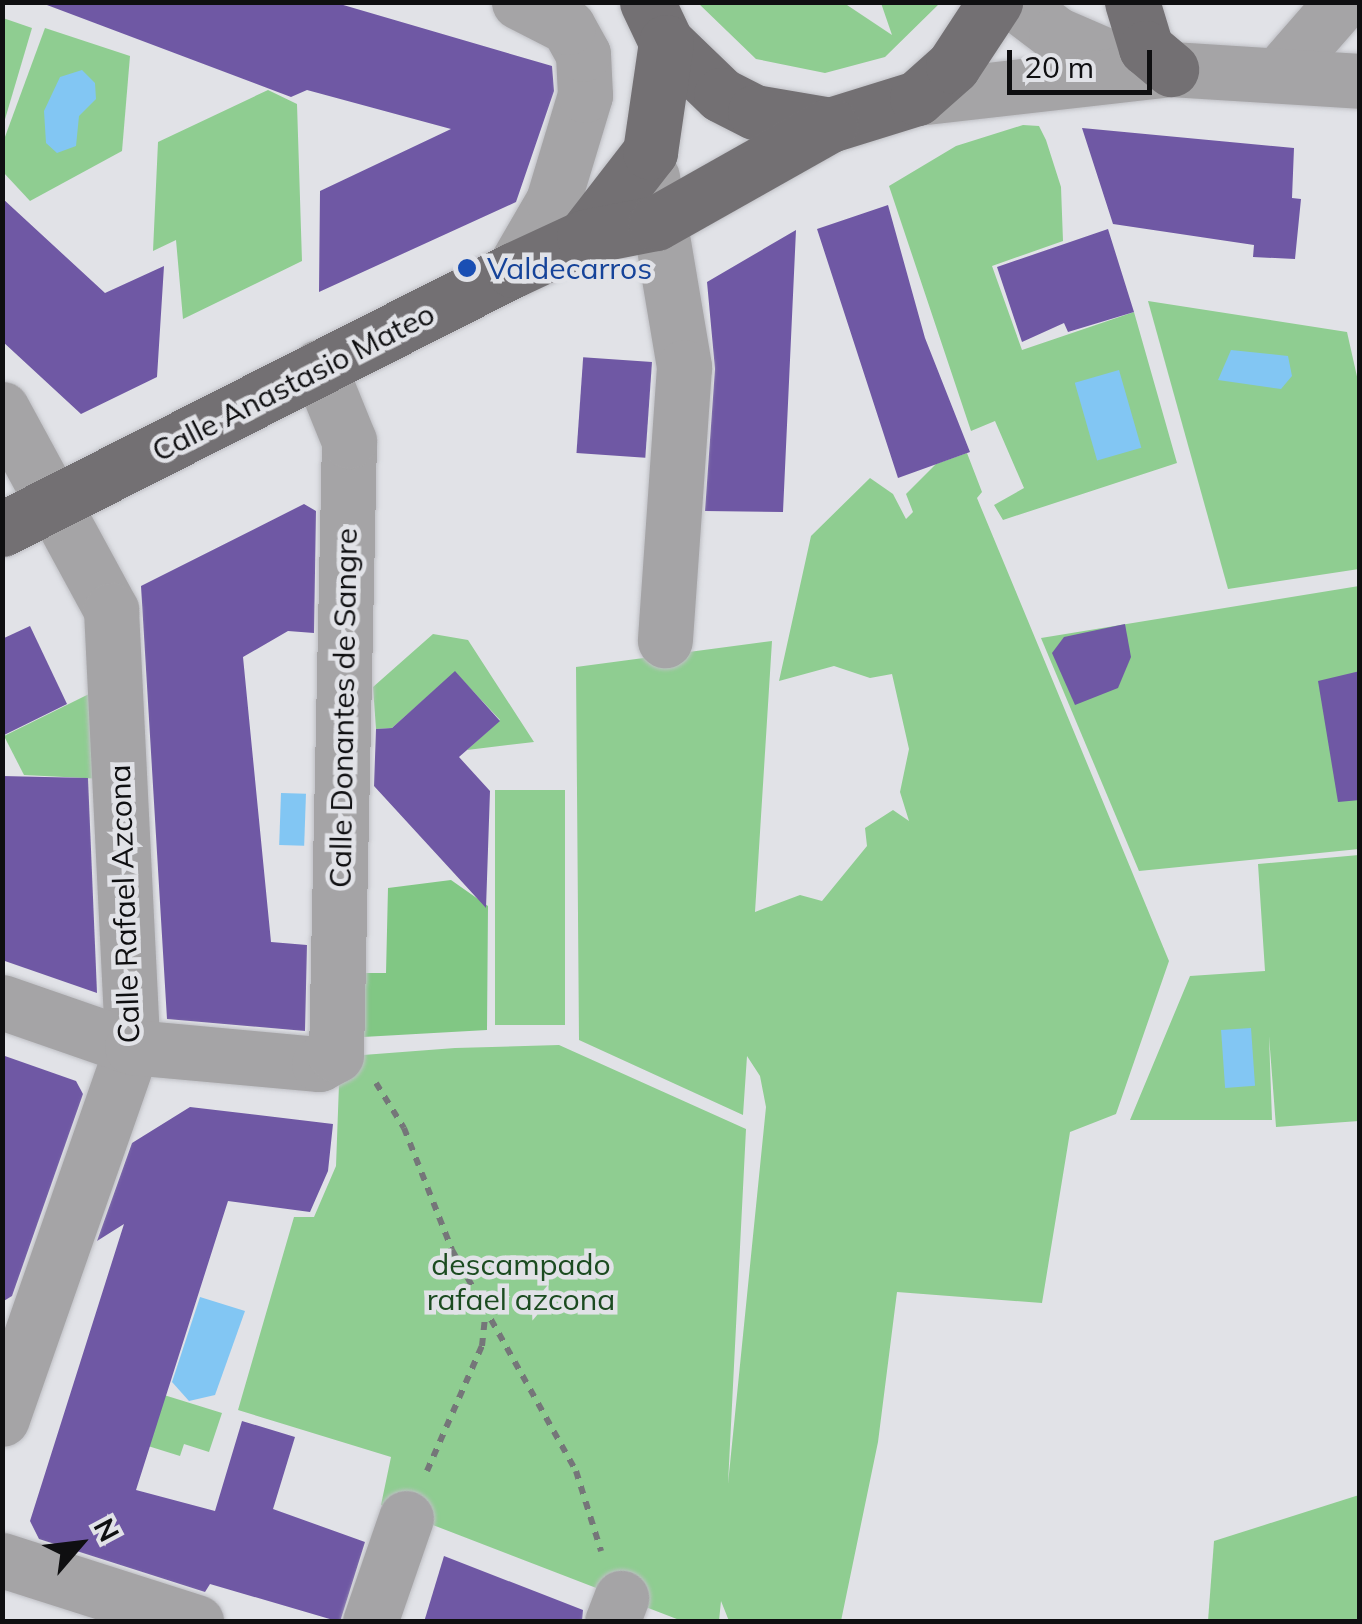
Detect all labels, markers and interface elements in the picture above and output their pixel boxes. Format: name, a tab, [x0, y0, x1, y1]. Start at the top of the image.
scale bar	[1012, 30, 1157, 92]
text: 20 m	[1024, 48, 1094, 86]
place label: Valdecarros	[487, 250, 652, 286]
marker: Valdecarros	[456, 257, 478, 279]
street label: Calle Anastasio Mateo	[146, 295, 440, 469]
street label: Calle Donantes de Sangre	[322, 528, 364, 888]
street label: Calle Rafael Azcona	[101, 764, 147, 1044]
park label: descampado rafael azcona	[427, 1246, 615, 1316]
north arrow	[30, 1494, 130, 1594]
text: N	[87, 1512, 127, 1547]

